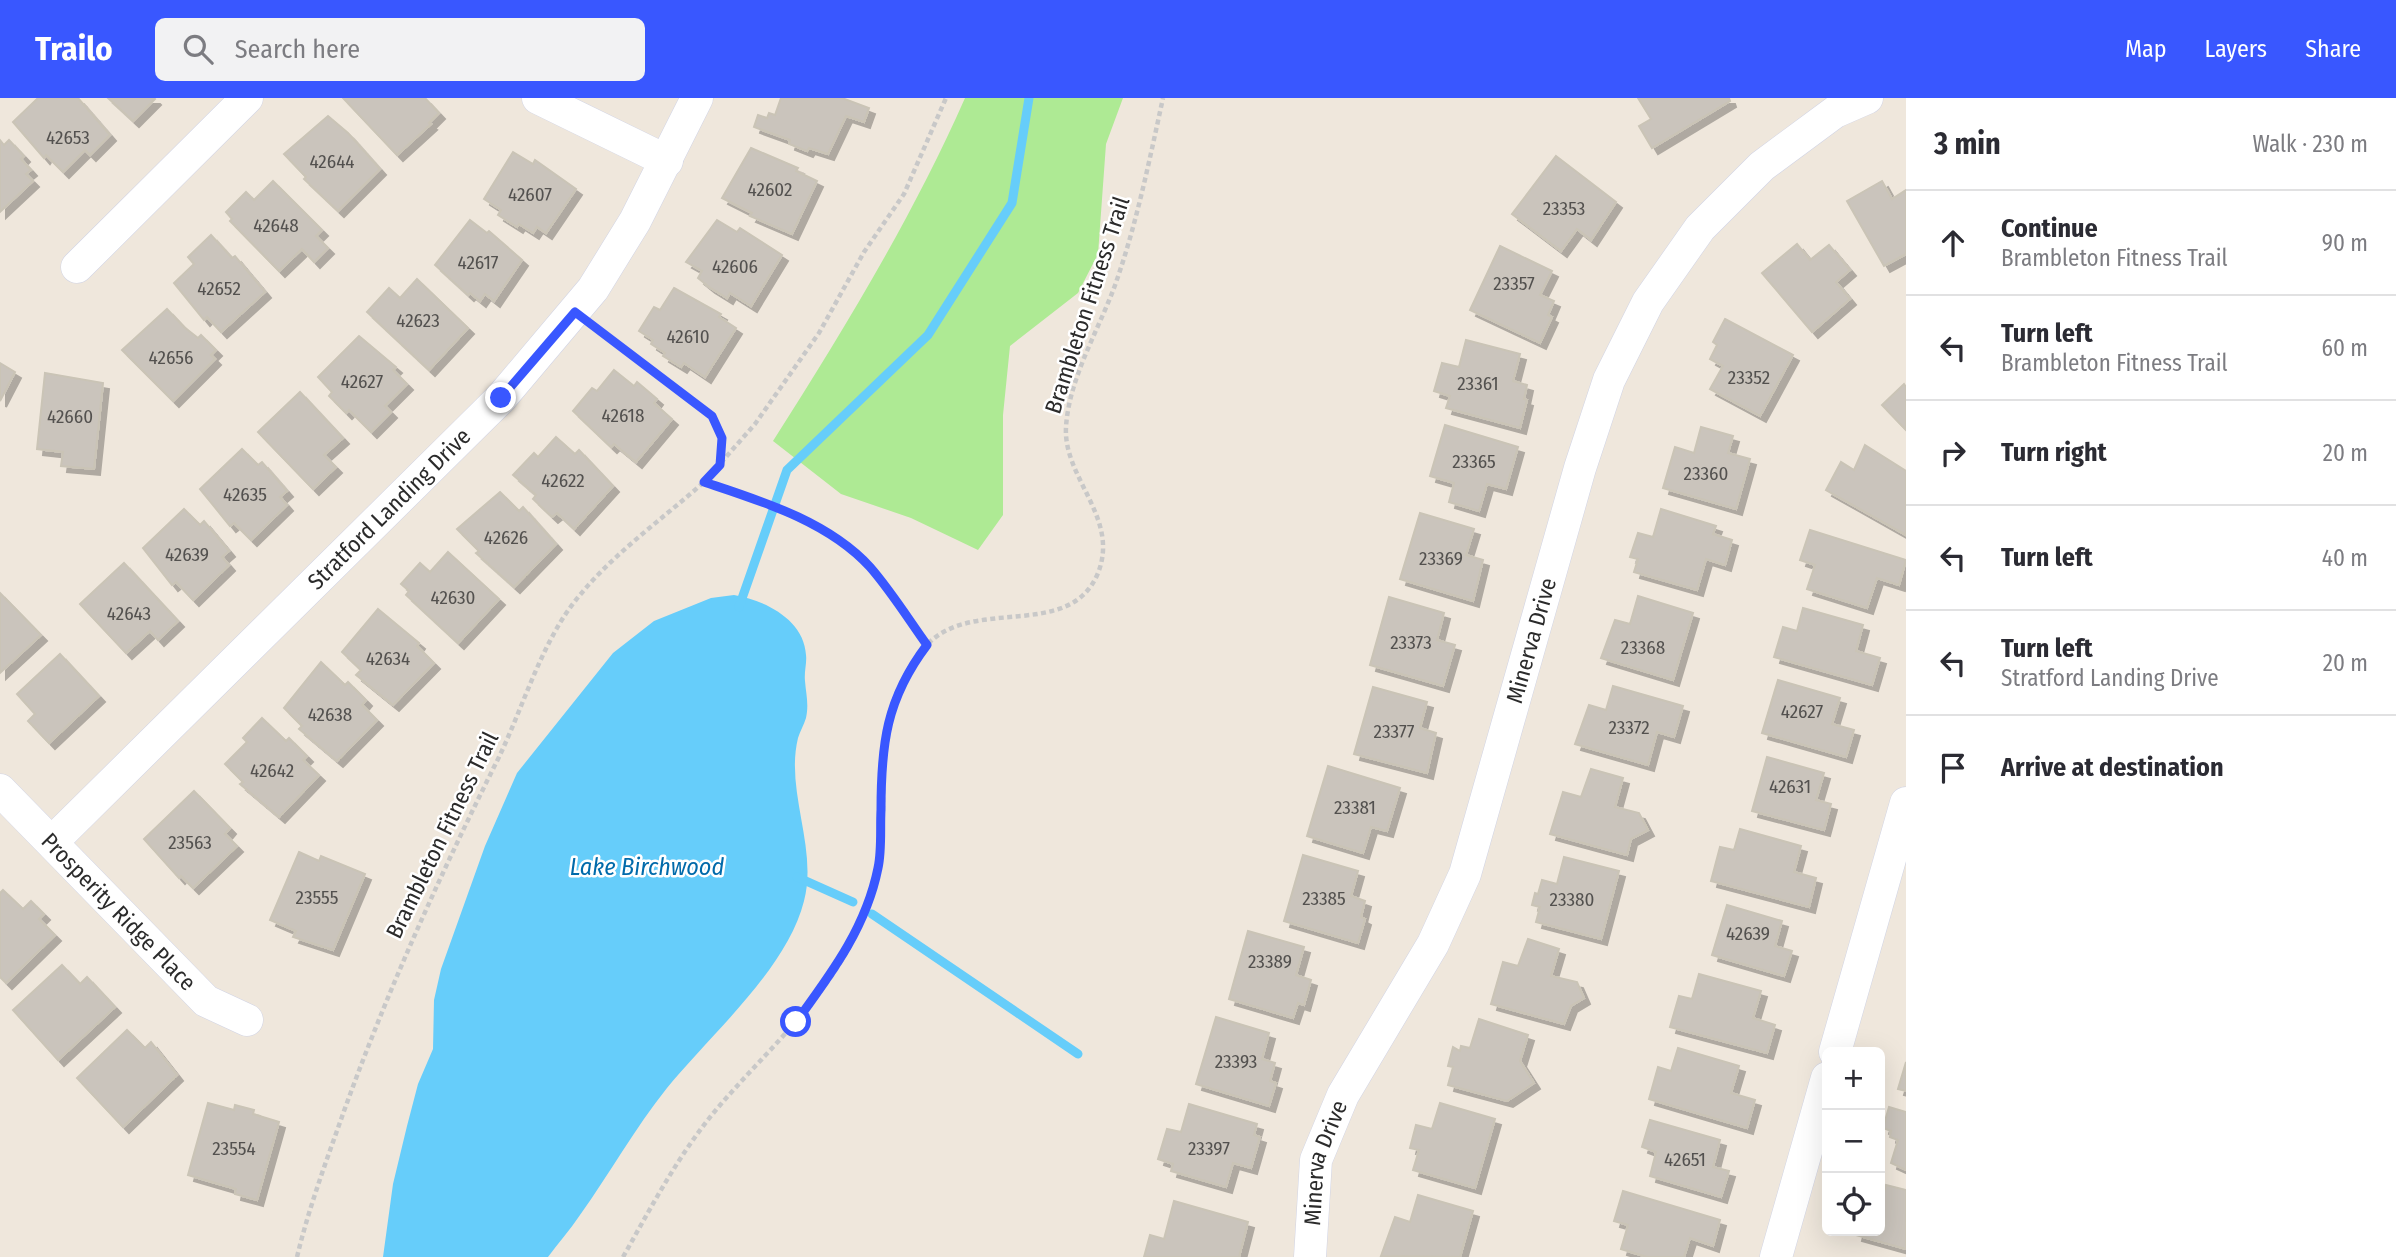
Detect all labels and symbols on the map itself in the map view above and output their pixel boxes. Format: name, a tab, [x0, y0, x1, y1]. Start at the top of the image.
house number: 42653	[46, 126, 90, 149]
house number: 42644	[309, 150, 355, 173]
house number: 42602	[748, 178, 792, 201]
house number: 42607	[508, 183, 552, 206]
street label: Brambleton Fitness Trail	[1039, 193, 1135, 417]
house number: 23353	[1543, 197, 1585, 220]
house number: 42648	[253, 214, 299, 237]
house number: 42617	[457, 251, 499, 274]
house number: 42606	[712, 255, 758, 278]
house number: 23357	[1493, 272, 1535, 295]
house number: 42652	[197, 277, 241, 300]
house number: 42623	[396, 309, 440, 332]
house number: 42610	[666, 325, 710, 348]
house number: 42656	[149, 346, 193, 369]
house number: 23352	[1728, 366, 1770, 389]
house number: 42627	[341, 370, 384, 393]
house number: 23361	[1457, 372, 1499, 395]
route end	[485, 382, 516, 413]
house number: 42618	[602, 404, 644, 427]
house number: 42660	[47, 405, 93, 428]
street label: Stratford Landing Drive	[302, 422, 476, 595]
house number: 23365	[1452, 450, 1496, 473]
house number: 23360	[1684, 462, 1728, 485]
house number: 42622	[541, 469, 585, 492]
house number: 42635	[223, 483, 267, 506]
house number: 42626	[484, 526, 528, 549]
house number: 42639	[165, 543, 209, 566]
house number: 23369	[1419, 547, 1463, 570]
street label: Minerva Drive	[1500, 575, 1562, 706]
house number: 42630	[430, 586, 476, 609]
house number: 42643	[107, 602, 151, 625]
house number: 23373	[1390, 631, 1432, 654]
house number: 23368	[1621, 636, 1665, 659]
house number: 42634	[366, 647, 410, 670]
house number: 42627	[1781, 700, 1824, 723]
house number: 42638	[308, 703, 352, 726]
house number: 23372	[1608, 716, 1650, 739]
house number: 23377	[1374, 720, 1415, 743]
street label: Brambleton Fitness Trail	[380, 727, 504, 943]
house number: 42642	[250, 759, 294, 782]
house number: 42631	[1769, 775, 1811, 798]
house number: 23381	[1334, 796, 1376, 819]
street label: Prosperity Ridge Place	[36, 827, 202, 996]
house number: 23563	[168, 831, 212, 854]
water label: Lake Birchwood	[570, 853, 724, 881]
house number: 23555	[296, 886, 338, 909]
house number: 23385	[1302, 887, 1346, 910]
house number: 23380	[1550, 888, 1594, 911]
house number: 42639	[1726, 922, 1770, 945]
house number: 23389	[1248, 950, 1292, 973]
route start	[780, 1006, 811, 1037]
house number: 23393	[1215, 1050, 1257, 1073]
street label: Minerva Drive	[1298, 1096, 1353, 1226]
house number: 23554	[212, 1137, 256, 1160]
house number: 23397	[1188, 1137, 1230, 1160]
house number: 42651	[1664, 1148, 1706, 1171]

